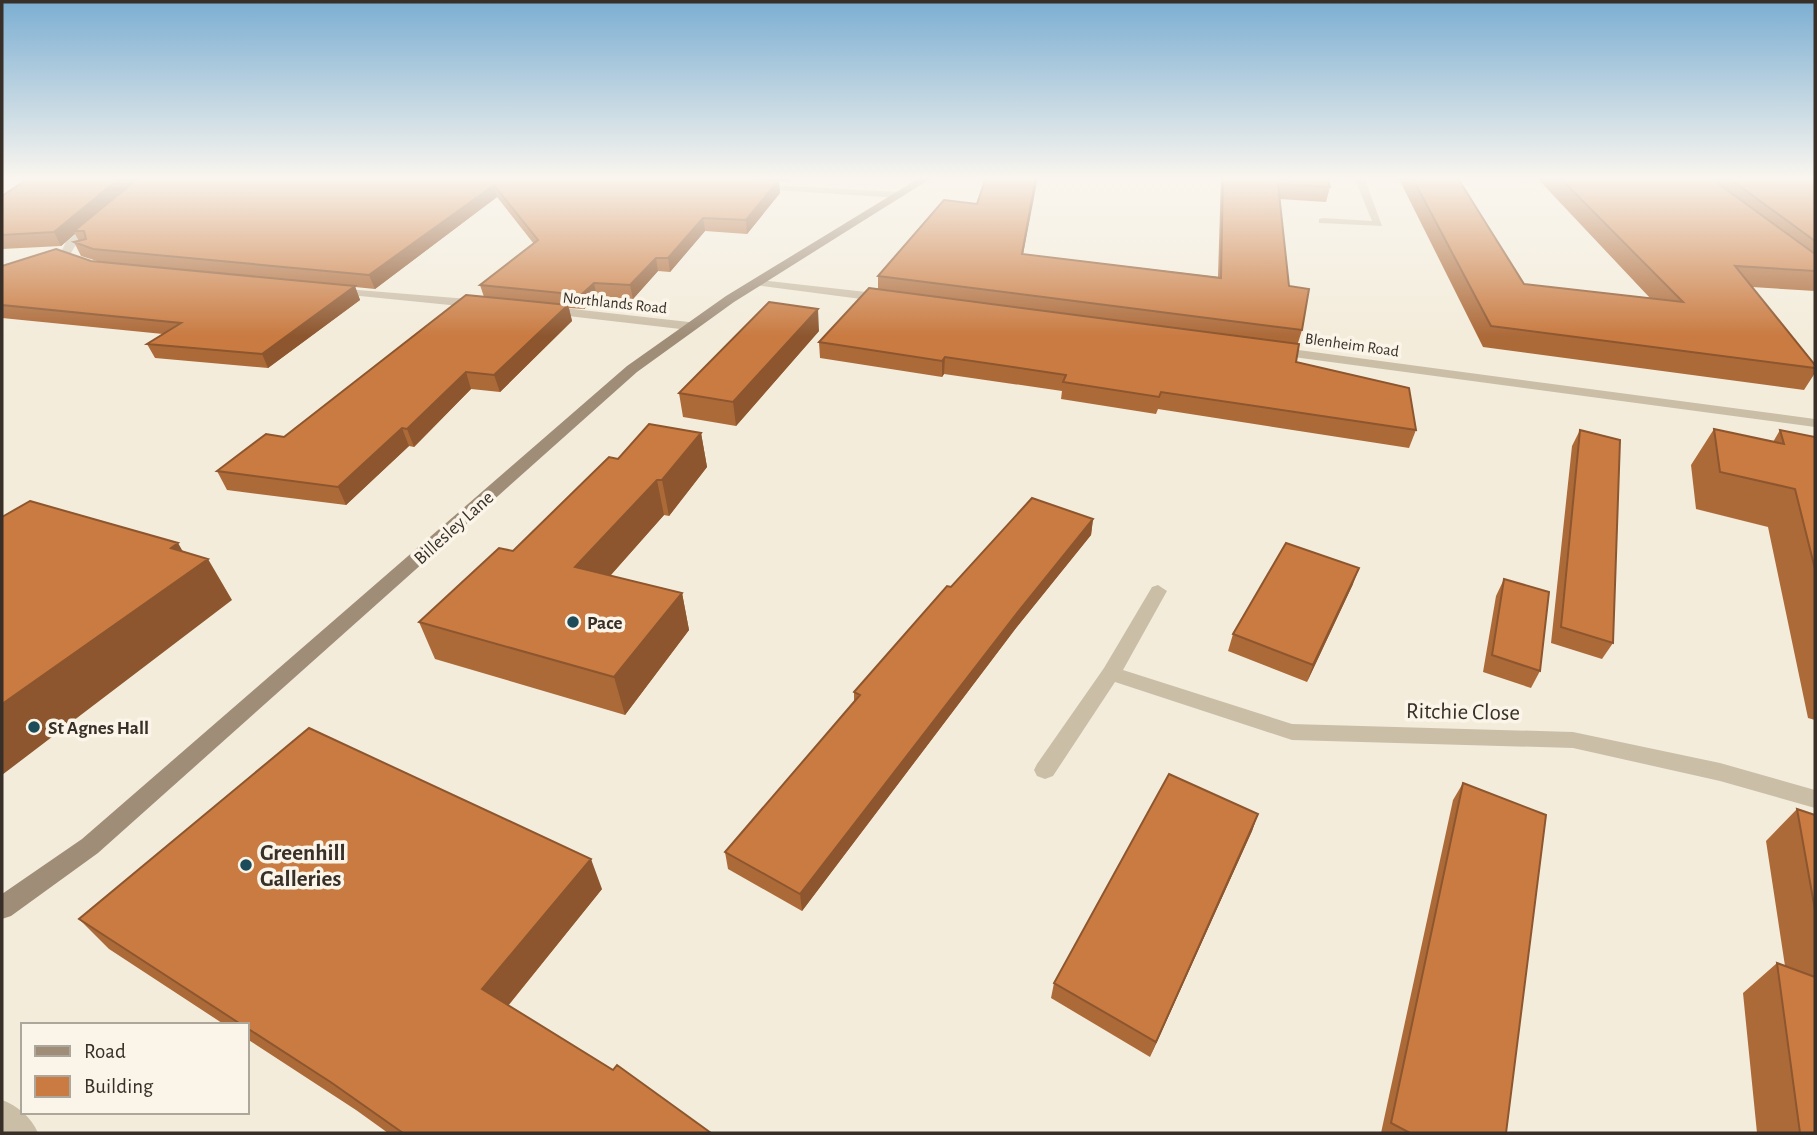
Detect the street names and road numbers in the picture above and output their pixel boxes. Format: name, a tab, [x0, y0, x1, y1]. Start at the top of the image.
street label: Northlands Road	[562, 290, 668, 316]
street label: Blenheim Road	[1304, 330, 1400, 360]
street label: Billesley Lane	[411, 488, 497, 569]
street label: Ritchie Close	[1406, 700, 1520, 725]

